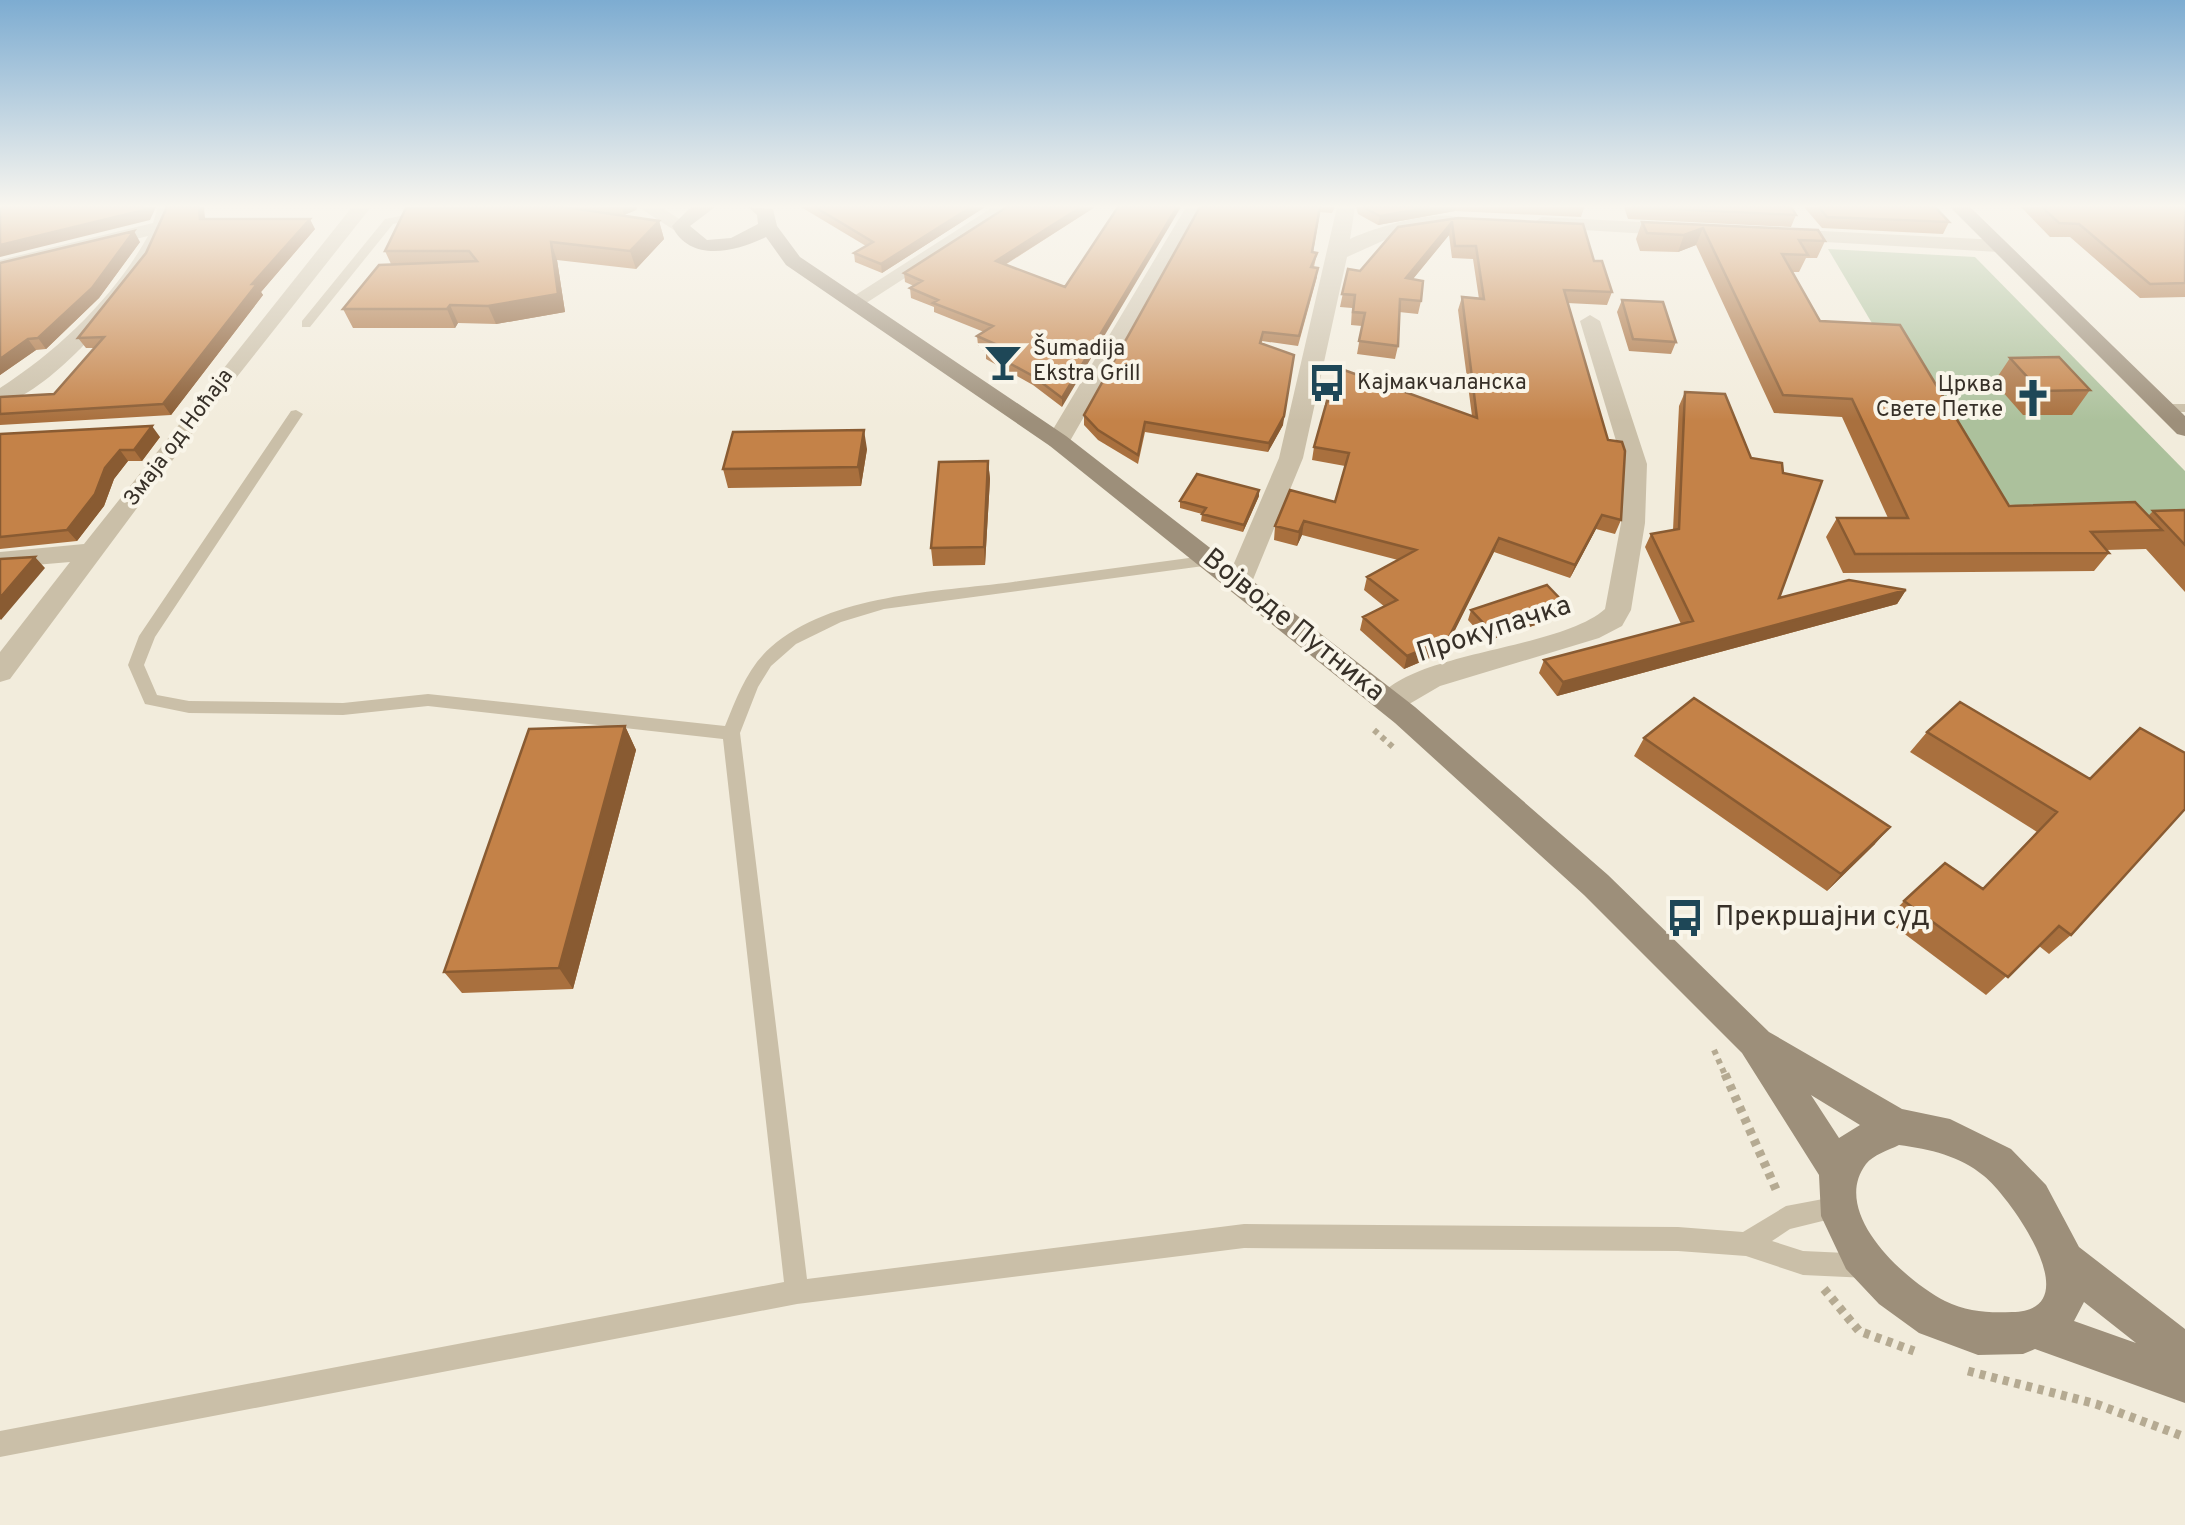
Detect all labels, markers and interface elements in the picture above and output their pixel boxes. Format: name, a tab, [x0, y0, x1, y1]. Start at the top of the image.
place label: Šumadija Ekstra Grill	[1033, 333, 1141, 388]
bar icon: Šumadija Ekstra Grill	[982, 341, 1024, 383]
bus stop icon: Кајмакчаланска	[1306, 362, 1348, 404]
street label: Змаја од Ноћаја	[118, 364, 240, 512]
place label: Кајмакчаланска	[1357, 370, 1527, 397]
place label: Црква Свете Петке	[1876, 372, 2003, 424]
church icon: Црква Свете Петке	[2012, 377, 2054, 419]
street label: Војводе Путника	[1194, 541, 1392, 711]
street label: Прокупачка	[1412, 588, 1576, 672]
bus stop icon: Прекршајни суд	[1664, 897, 1706, 939]
place label: Прекршајни суд	[1715, 900, 1930, 936]

